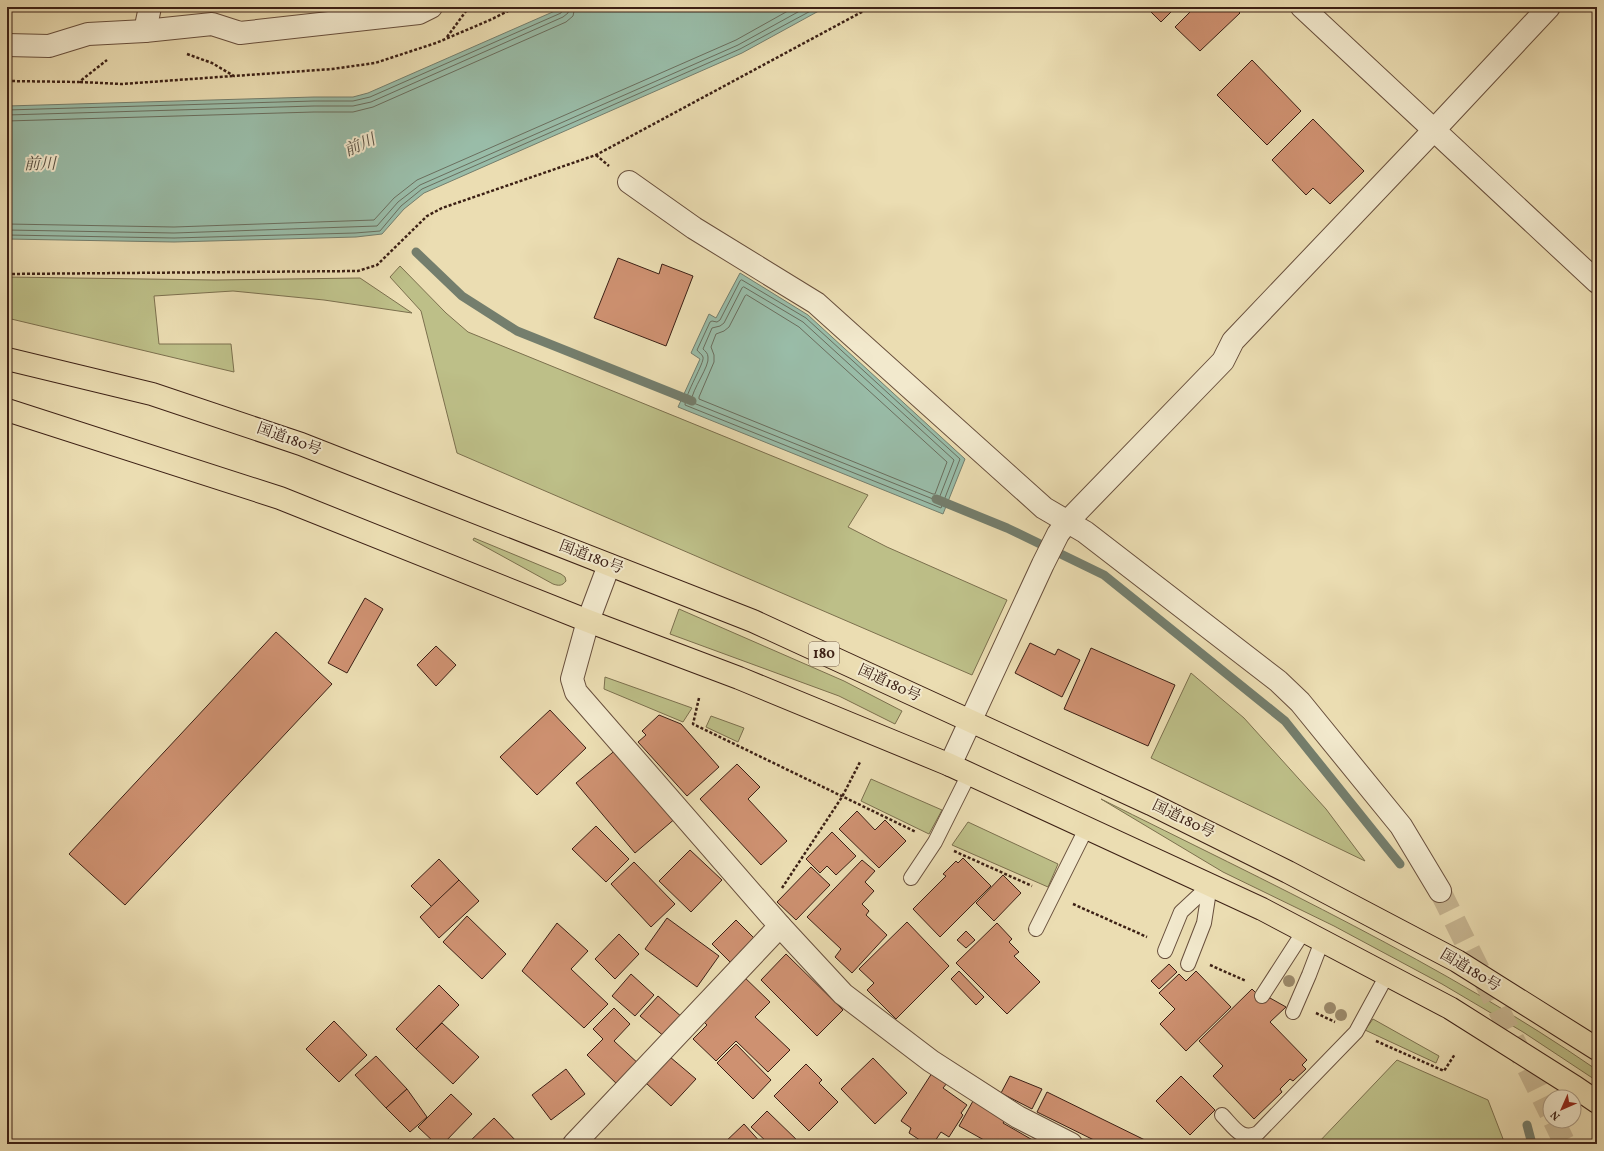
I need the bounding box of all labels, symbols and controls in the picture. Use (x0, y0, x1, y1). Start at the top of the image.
water label: 前川 (341, 129, 381, 163)
water label: 前川 (24, 154, 58, 176)
street label: 国道180号 (254, 419, 324, 461)
street label: 国道180号 (556, 536, 626, 580)
road number: 180 (809, 642, 839, 666)
street label: 国道180号 (854, 660, 924, 708)
street label: 国道180号 (1148, 796, 1218, 844)
street label: 国道180号 (1436, 945, 1504, 997)
north arrow (1542, 1089, 1582, 1129)
text: N (1548, 1107, 1564, 1123)

